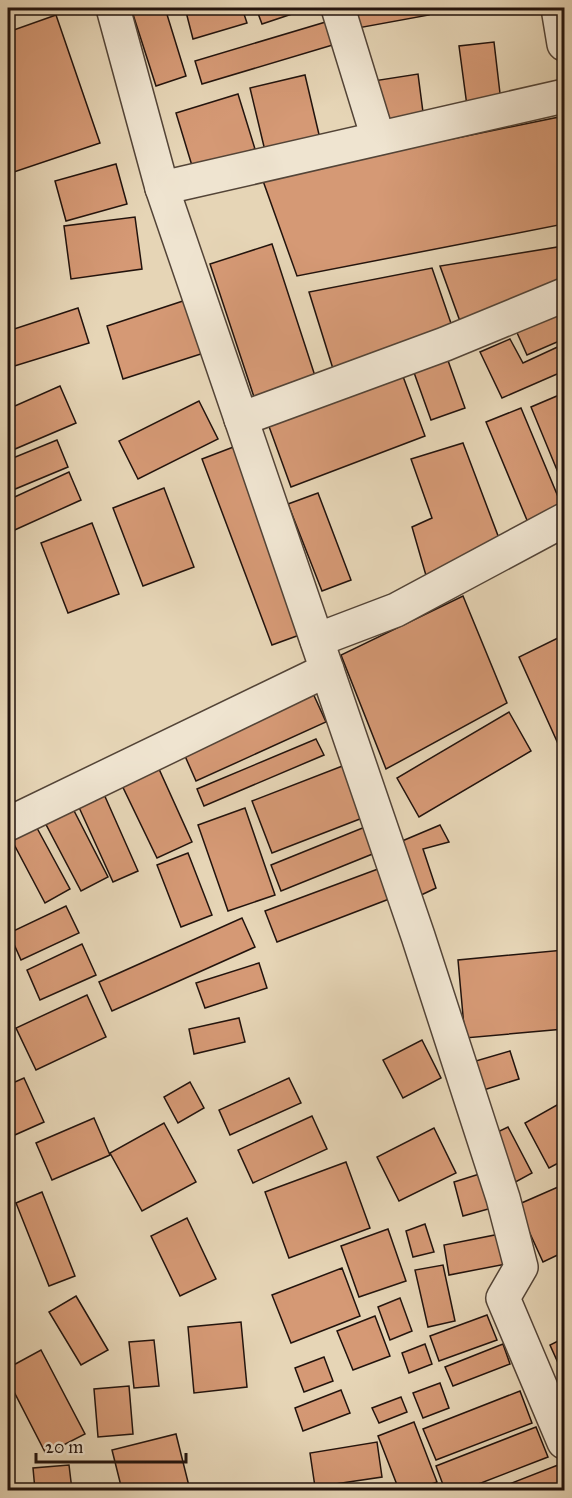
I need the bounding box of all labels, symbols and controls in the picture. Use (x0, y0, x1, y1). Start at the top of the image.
scale bar (36, 1426, 186, 1464)
text: 20 m (45, 1436, 83, 1458)

